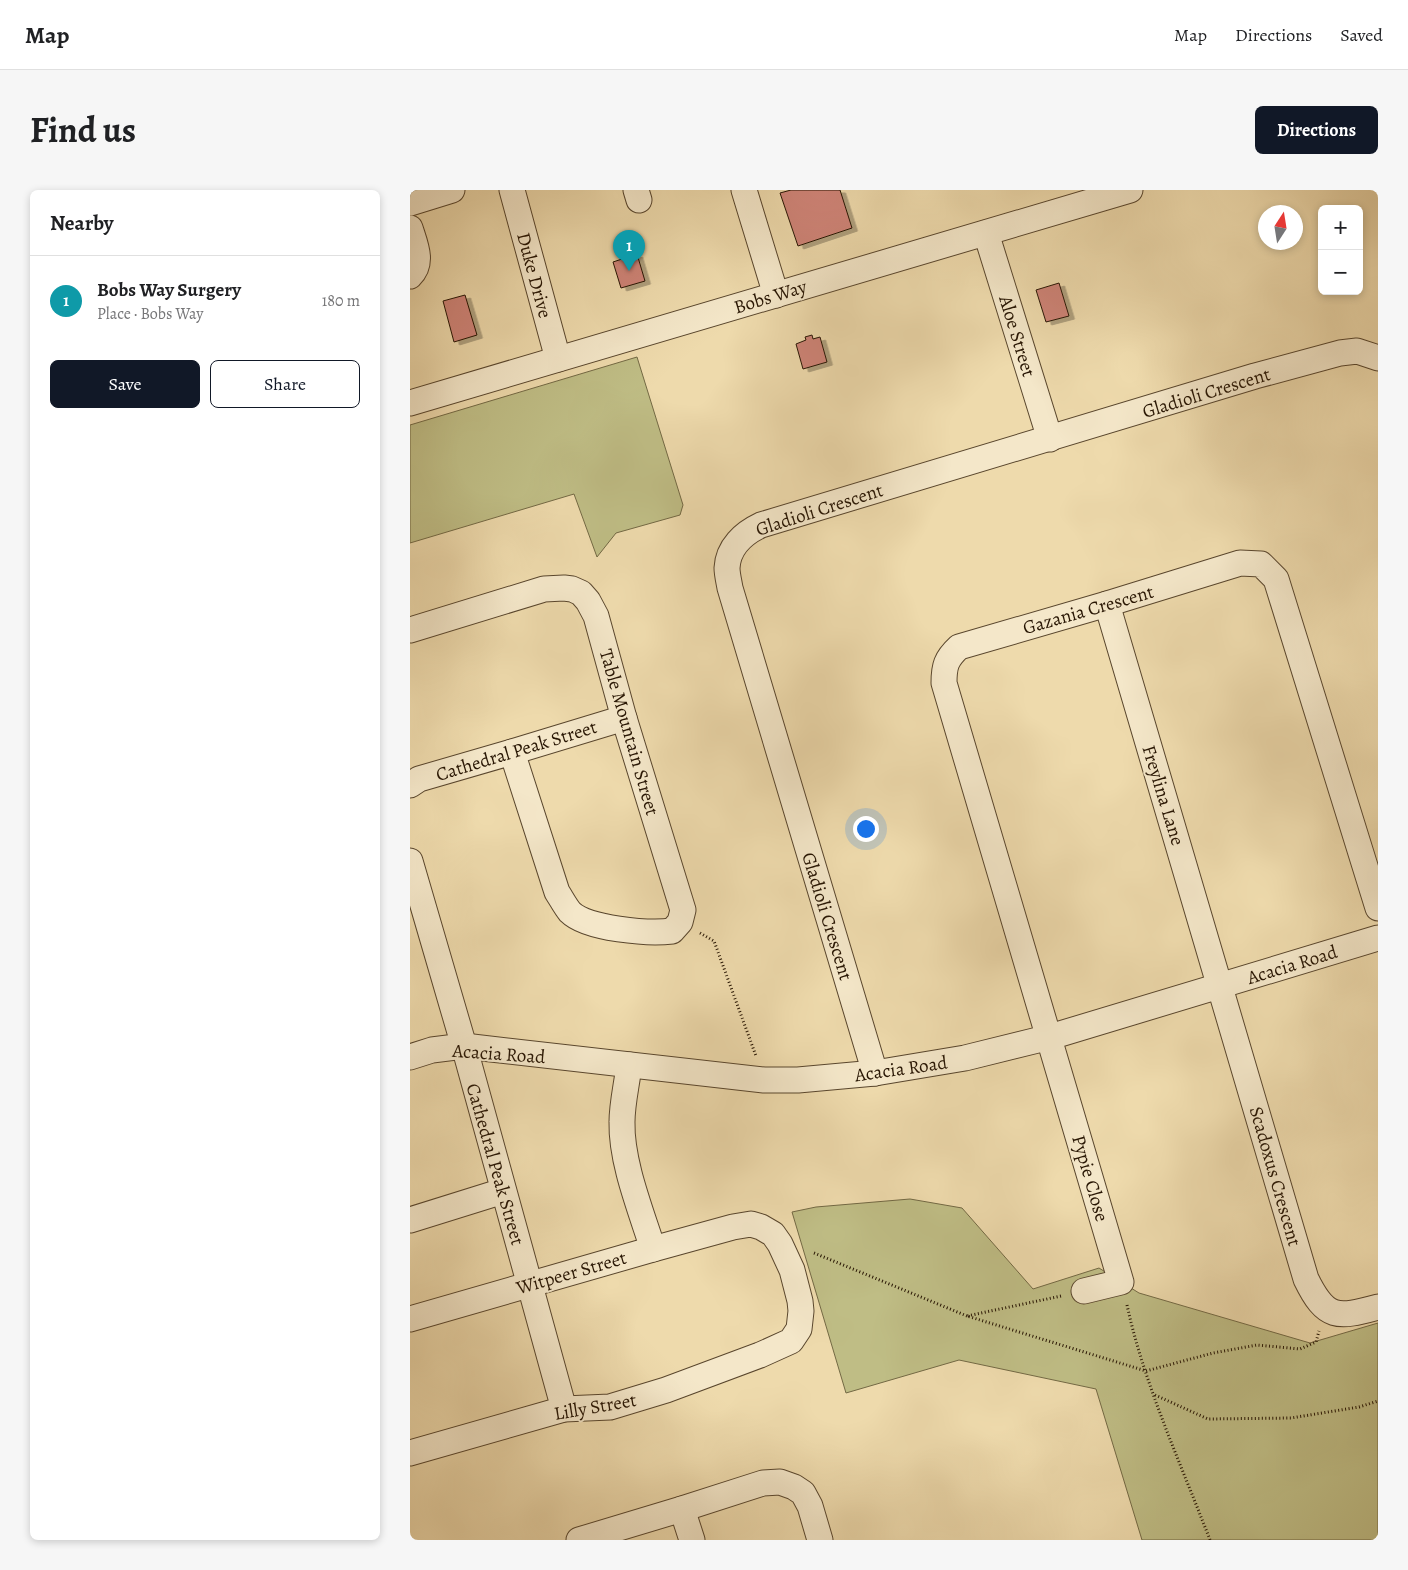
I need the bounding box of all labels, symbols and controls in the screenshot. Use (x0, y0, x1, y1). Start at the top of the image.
text: Map (25, 19, 69, 51)
text: Map (1174, 23, 1207, 47)
text: Directions (1235, 23, 1312, 47)
text: Saved (1340, 23, 1383, 47)
text: Find us (30, 106, 136, 154)
button: Directions (1255, 106, 1378, 154)
north arrow (1258, 205, 1303, 250)
map controls (1318, 205, 1363, 295)
button: + (1318, 205, 1363, 250)
text: Nearby (50, 209, 113, 237)
street label: Duke Drive (510, 230, 558, 321)
pin: 1 (613, 230, 645, 271)
button: − (1318, 250, 1363, 295)
street label: Bobs Way (731, 273, 810, 320)
text: Bobs Way Surgery (97, 277, 241, 303)
text: 1 (63, 290, 69, 312)
text: 180 m (322, 290, 360, 312)
street label: Aloe Street (992, 291, 1042, 380)
text: Place · Bobs Way (97, 303, 203, 325)
button: Save (50, 360, 200, 408)
button: Share (210, 360, 360, 408)
street label: Gladioli Crescent (1139, 361, 1273, 425)
street label: Gladioli Crescent (752, 477, 886, 543)
street label: Gazania Crescent (1020, 579, 1157, 641)
street label: Table Mountain Street (593, 646, 665, 819)
street label: Cathedral Peak Street (433, 714, 600, 788)
street label: Freylina Lane (1135, 742, 1191, 849)
your location (853, 816, 879, 842)
street label: Gladioli Crescent (795, 849, 859, 983)
street label: Acacia Road (1243, 939, 1341, 991)
street label: Acacia Road (451, 1038, 547, 1070)
street label: Acacia Road (852, 1050, 950, 1088)
street label: Cathedral Peak Street (460, 1080, 531, 1248)
street label: Scadoxus Crescent (1243, 1103, 1307, 1249)
street label: Pypie Close (1065, 1132, 1115, 1225)
street label: Witpeer Street (512, 1245, 629, 1301)
street label: Lilly Street (552, 1387, 638, 1427)

